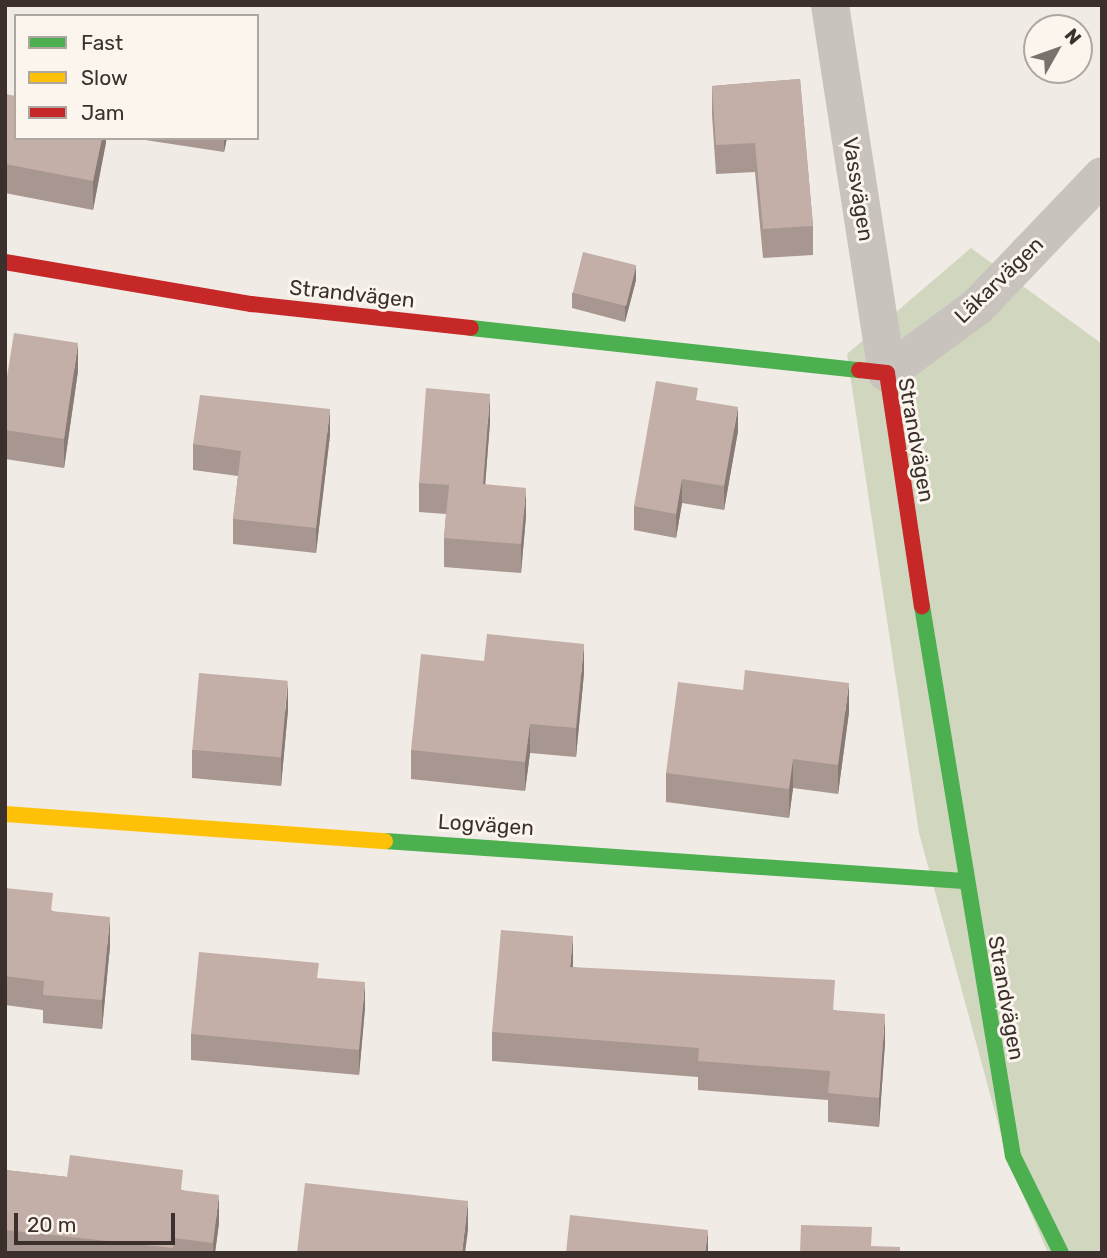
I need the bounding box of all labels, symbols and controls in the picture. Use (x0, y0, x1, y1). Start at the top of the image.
legend (14, 14, 259, 140)
north arrow (1023, 14, 1093, 84)
text: N (1060, 24, 1086, 49)
text: Fast (81, 30, 123, 55)
text: Slow (81, 65, 128, 90)
text: Jam (81, 100, 125, 125)
street label: Vassvägen (837, 135, 879, 243)
street label: Läkarvägen (949, 232, 1049, 328)
street label: Strandvägen (288, 275, 416, 313)
street label: Strandvägen (893, 376, 939, 504)
street label: Logvägen (437, 809, 535, 841)
street label: Strandvägen (983, 934, 1029, 1062)
scale bar (18, 1198, 178, 1242)
text: 20 m (27, 1212, 76, 1237)

